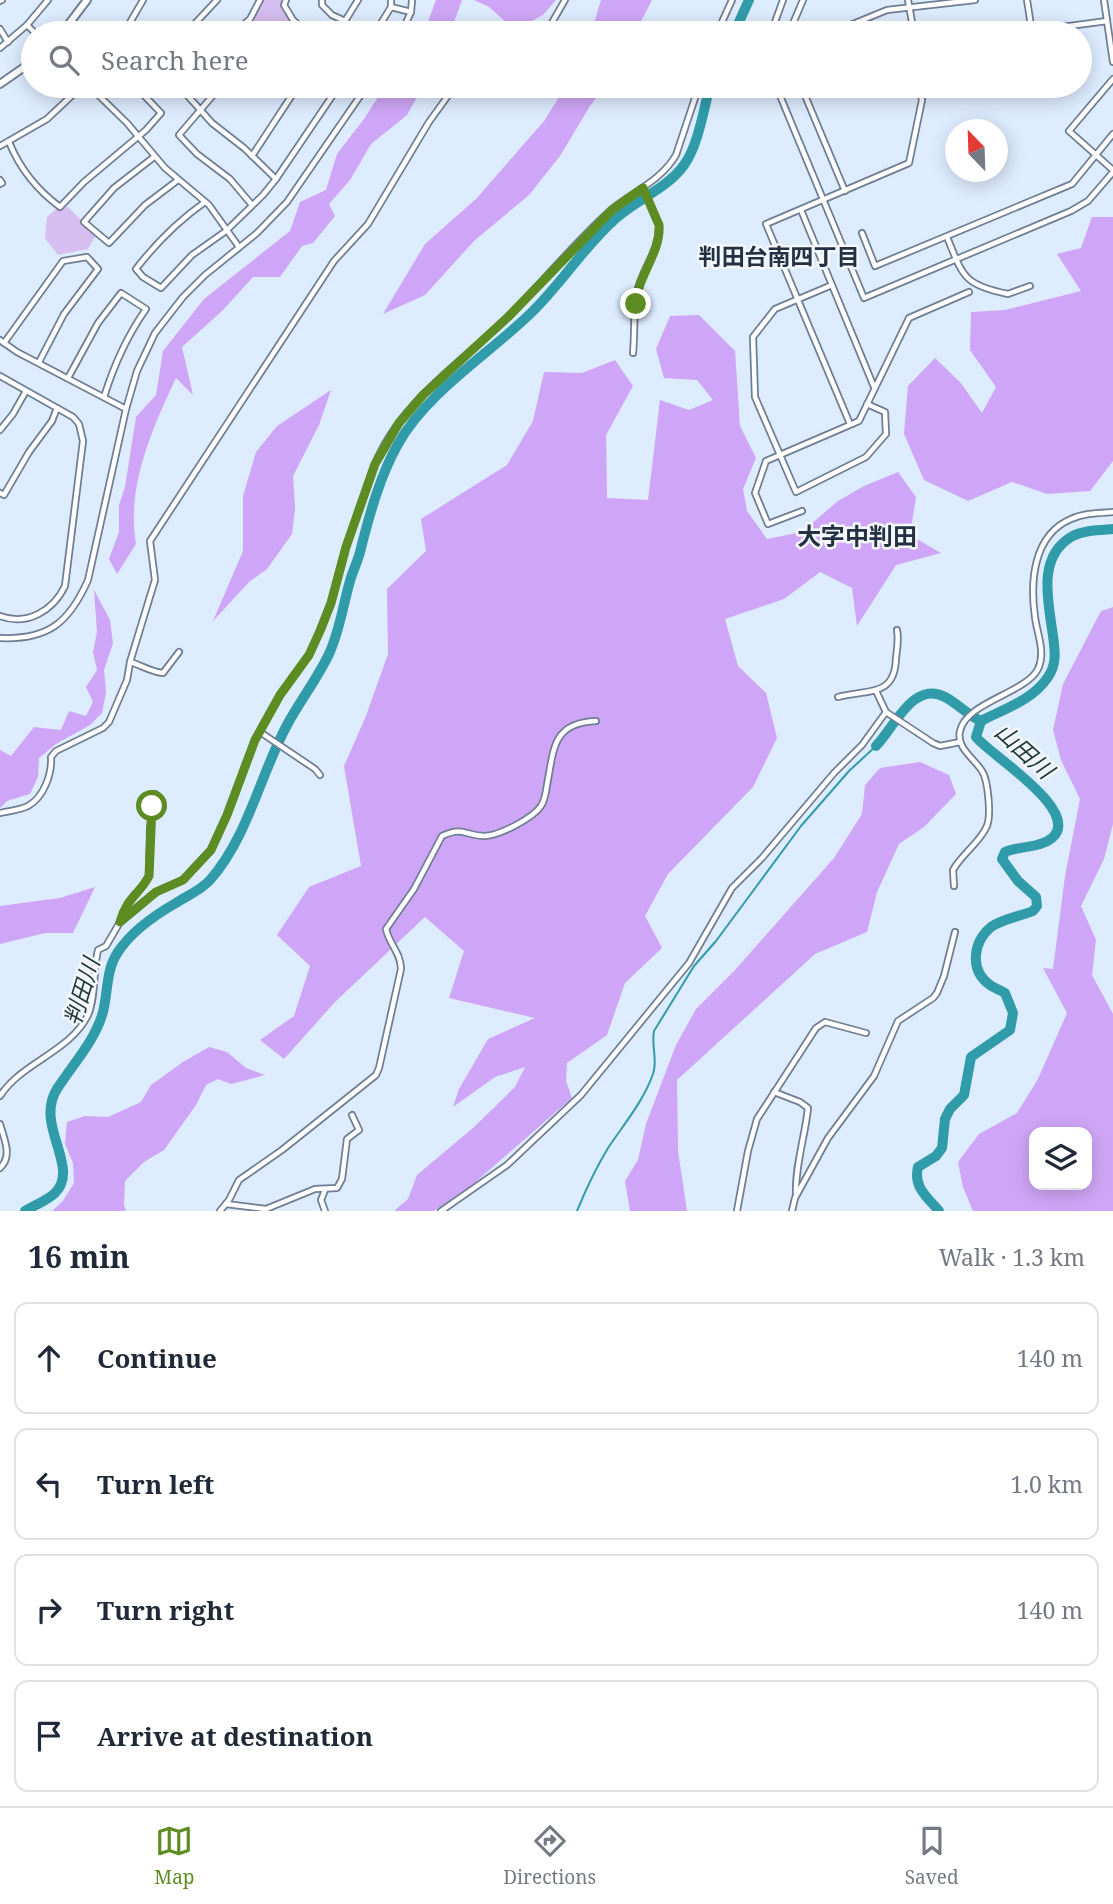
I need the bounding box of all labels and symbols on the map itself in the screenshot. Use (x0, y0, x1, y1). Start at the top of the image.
north arrow (945, 119, 1008, 182)
district label: 判田台南四丁目 (699, 240, 860, 272)
route end (620, 288, 651, 319)
district label: 大字中判田 (797, 519, 917, 552)
water label: 山田川 (988, 715, 1063, 787)
route start (136, 790, 167, 821)
water label: 判田川 (56, 951, 107, 1029)

